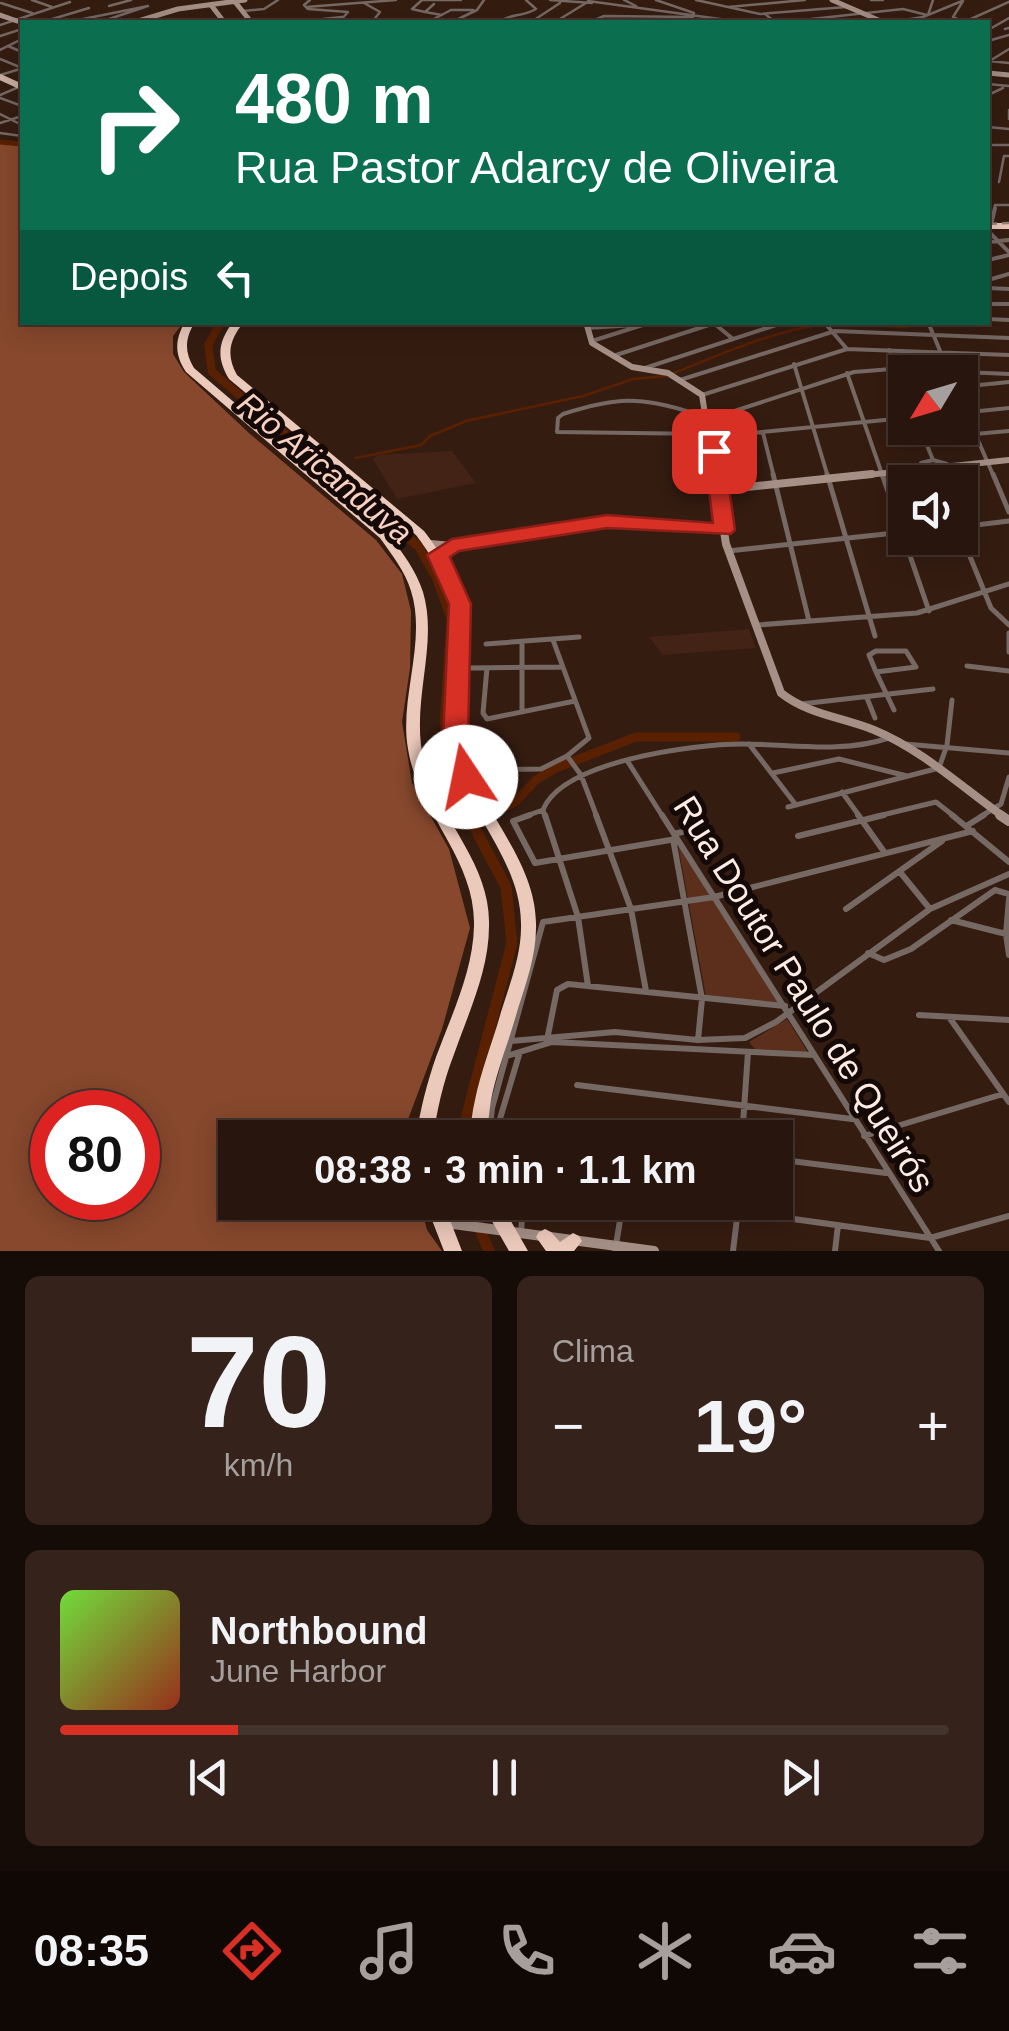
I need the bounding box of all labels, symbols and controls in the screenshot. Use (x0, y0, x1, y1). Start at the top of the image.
icon: right (70, 60, 200, 190)
text: 480 m (235, 60, 433, 138)
text: Rua Pastor Adarcy de Oliveira (235, 142, 838, 193)
icon: left (208, 250, 263, 305)
text: Depois (70, 256, 188, 298)
north arrow (888, 355, 978, 445)
map controls (888, 355, 978, 555)
water label: Rio Aricanduva (231, 385, 419, 551)
pin (672, 409, 757, 494)
icon: arrive (687, 424, 742, 479)
button: sound (888, 465, 978, 555)
position arrow (414, 725, 518, 829)
street label: Rua Doutor Paulo de Queirós (666, 789, 943, 1199)
speed limit sign: 80 (30, 1090, 160, 1220)
text: 08:38 · 3 min · 1.1 km (314, 1149, 697, 1191)
text: 70 (186, 1309, 331, 1455)
text: Clima (552, 1333, 634, 1369)
text: 19° (694, 1384, 807, 1468)
text: − (552, 1395, 584, 1457)
text: + (917, 1395, 949, 1457)
text: km/h (224, 1447, 293, 1483)
text: Northbound (210, 1610, 427, 1652)
text: June Harbor (210, 1653, 386, 1689)
icon: previous (181, 1750, 236, 1805)
icon: pause (477, 1750, 532, 1805)
icon: next (773, 1750, 828, 1805)
icon: directions (217, 1916, 287, 1986)
icon: music (354, 1916, 424, 1986)
icon: phone (492, 1916, 562, 1986)
icon: climate (630, 1916, 700, 1986)
icon: car (767, 1916, 837, 1986)
icon: filters (905, 1916, 975, 1986)
text: 08:35 (34, 1925, 149, 1976)

